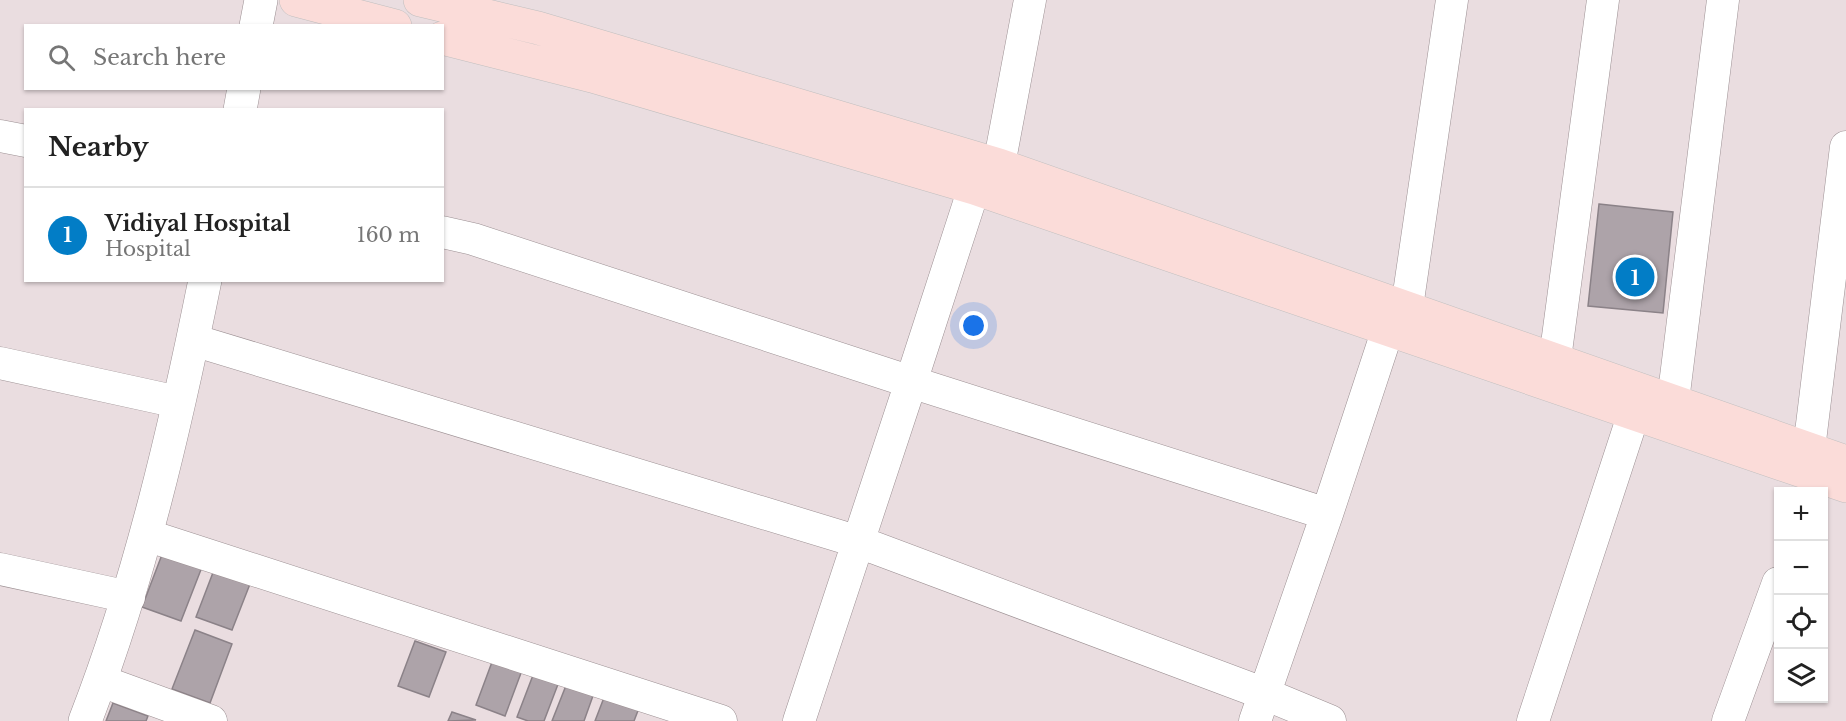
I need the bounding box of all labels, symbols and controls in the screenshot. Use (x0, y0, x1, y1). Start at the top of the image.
search box (24, 24, 444, 90)
icon: search (45, 41, 78, 74)
text: Search here (93, 44, 226, 71)
text: Nearby (48, 131, 149, 163)
text: Vidiyal Hospital (105, 210, 291, 237)
text: 1 (63, 223, 72, 247)
text: 160 m (357, 223, 420, 247)
text: Hospital (105, 237, 191, 261)
pin: 1 (1616, 254, 1654, 300)
your location (959, 311, 988, 340)
map controls (1774, 487, 1828, 703)
button: + (1774, 487, 1828, 541)
button: − (1774, 541, 1828, 595)
button: locate (1774, 595, 1828, 649)
button: layers (1774, 649, 1828, 703)

